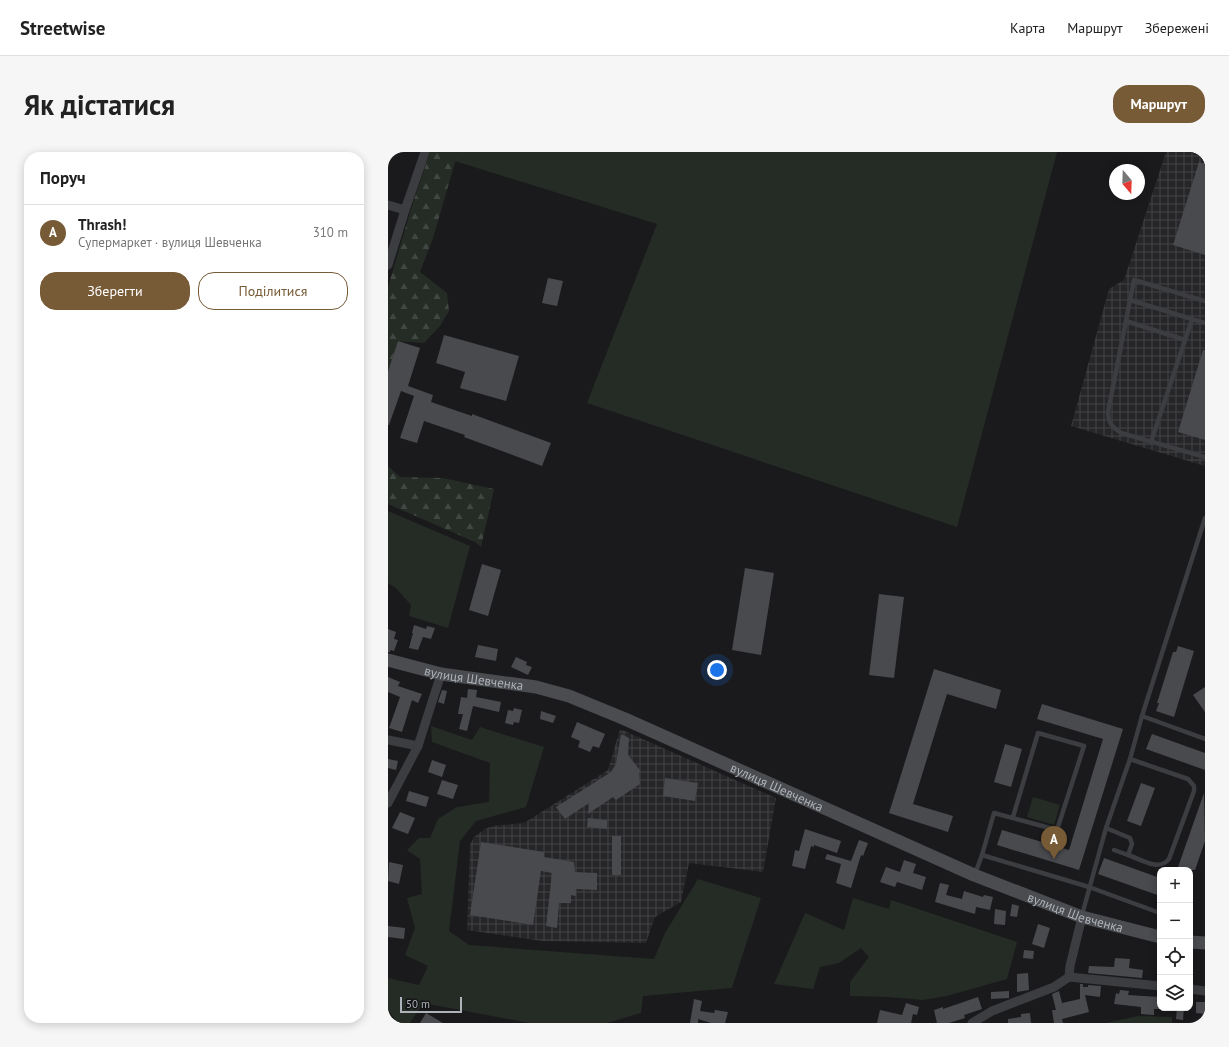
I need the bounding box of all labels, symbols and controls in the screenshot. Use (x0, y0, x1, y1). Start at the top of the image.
text: Streetwise (20, 16, 105, 40)
text: Карта (1010, 19, 1045, 37)
text: Маршрут (1067, 19, 1123, 37)
text: Збережені (1145, 19, 1209, 37)
button: Маршрут (1113, 85, 1205, 123)
text: Як дістатися (24, 86, 175, 123)
north arrow (1109, 164, 1145, 200)
text: Поруч (40, 167, 86, 189)
text: Thrash! (78, 215, 126, 234)
text: A (49, 224, 57, 241)
text: 310 m (313, 224, 348, 241)
text: Супермаркет · вулиця Шевченка (78, 234, 262, 251)
button: Зберегти (40, 272, 190, 310)
button: Поділитися (198, 272, 348, 310)
your location (707, 660, 727, 680)
street label: вулиця Шевченка (423, 661, 525, 694)
street label: вулиця Шевченка (728, 759, 826, 815)
pin: A (1041, 826, 1067, 859)
map controls (1157, 867, 1193, 1011)
button: + (1157, 867, 1193, 903)
street label: вулиця Шевченка (1025, 888, 1125, 936)
button: − (1157, 903, 1193, 939)
button: locate (1157, 939, 1193, 975)
button: layers (1157, 975, 1193, 1011)
scale bar (400, 995, 462, 1014)
text: 50 m (406, 997, 430, 1011)

